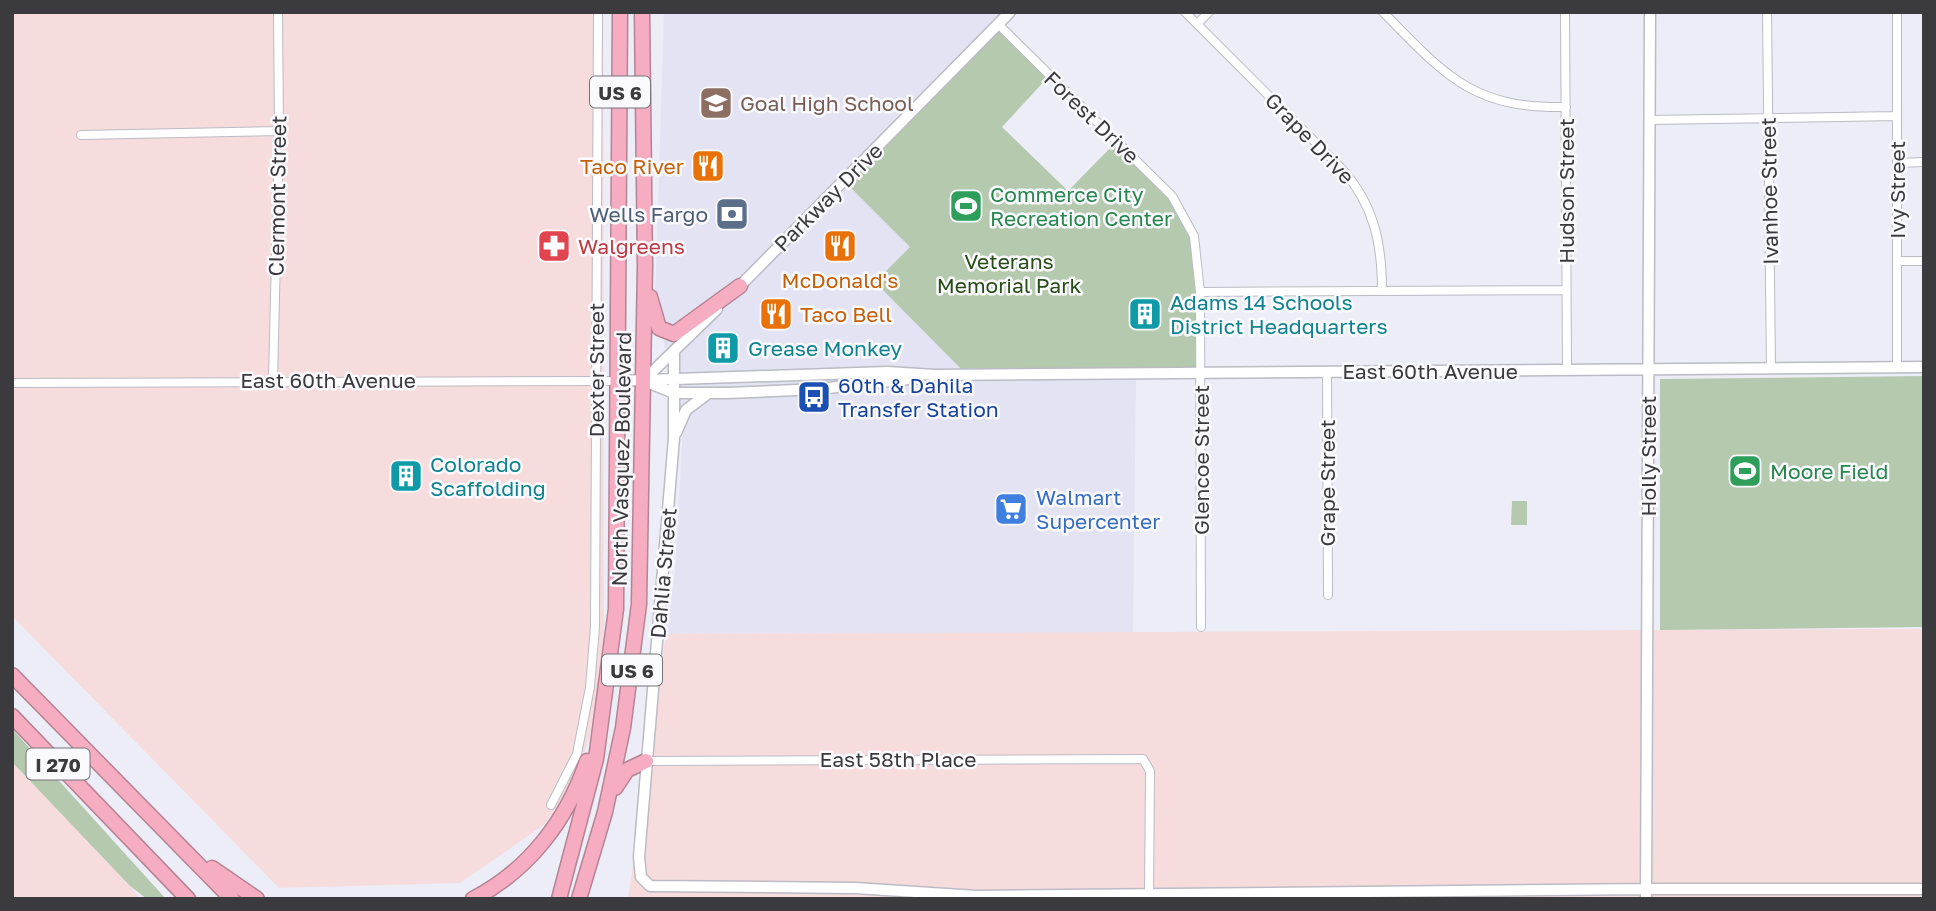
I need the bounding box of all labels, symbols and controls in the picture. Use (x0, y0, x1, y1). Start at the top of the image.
street label: Forest Drive (1039, 65, 1145, 169)
road number: US 6 (590, 76, 650, 108)
school or university icon: Goal High School (697, 84, 735, 122)
street label: Grape Drive (1260, 87, 1360, 189)
place label: Goal High School (740, 90, 914, 116)
street label: Clermont Street (263, 115, 291, 277)
street label: Ivanhoe Street (1755, 117, 1783, 265)
street label: Hudson Street (1553, 118, 1579, 264)
street label: Parkway Drive (768, 137, 888, 257)
street label: Ivy Street (1884, 141, 1910, 239)
restaurant icon: Taco River (689, 147, 727, 185)
place label: Taco River (580, 153, 684, 179)
place label: Commerce City Recreation Center (990, 181, 1172, 231)
sports icon: Commerce City Recreation Center (947, 187, 985, 225)
bank icon: Wells Fargo (713, 195, 751, 233)
place label: Wells Fargo (589, 201, 708, 227)
pharmacy icon: Walgreens (535, 227, 573, 265)
restaurant icon: McDonald's (821, 227, 859, 265)
place label: Walgreens (578, 233, 685, 259)
park label: Veterans Memorial Park (937, 248, 1081, 298)
place label: McDonald's (782, 267, 898, 293)
place label: Adams 14 Schools District Headquarters (1170, 289, 1388, 339)
restaurant icon: Taco Bell (757, 295, 795, 333)
building icon: Adams 14 Schools District Headquarters (1126, 295, 1164, 333)
place label: Taco Bell (800, 301, 892, 327)
street label: Dexter Street (583, 303, 609, 437)
building icon: Grease Monkey (704, 329, 742, 367)
street label: North Vasquez Boulevard (606, 331, 636, 587)
place label: Grease Monkey (748, 335, 902, 361)
street label: East 60th Avenue (1342, 358, 1518, 384)
street label: East 60th Avenue (240, 367, 416, 393)
place label: 60th & Dahila Transfer Station (838, 372, 999, 422)
bus stop icon: 60th & Dahila Transfer Station (795, 378, 833, 416)
street label: Glencoe Street (1188, 385, 1214, 535)
street label: Holly Street (1635, 396, 1661, 516)
street label: Grape Street (1314, 419, 1340, 547)
place label: Colorado Scaffolding (430, 451, 546, 501)
sports icon: Moore Field (1726, 452, 1764, 490)
building icon: Colorado Scaffolding (387, 457, 425, 495)
place label: Moore Field (1770, 458, 1888, 484)
place label: Walmart Supercenter (1036, 484, 1160, 534)
supermarket icon: Walmart Supercenter (992, 490, 1030, 528)
street label: Dahlia Street (644, 507, 682, 639)
road number: US 6 (602, 654, 662, 685)
street label: East 58th Place (820, 746, 976, 772)
road number: I 270 (27, 748, 90, 779)

